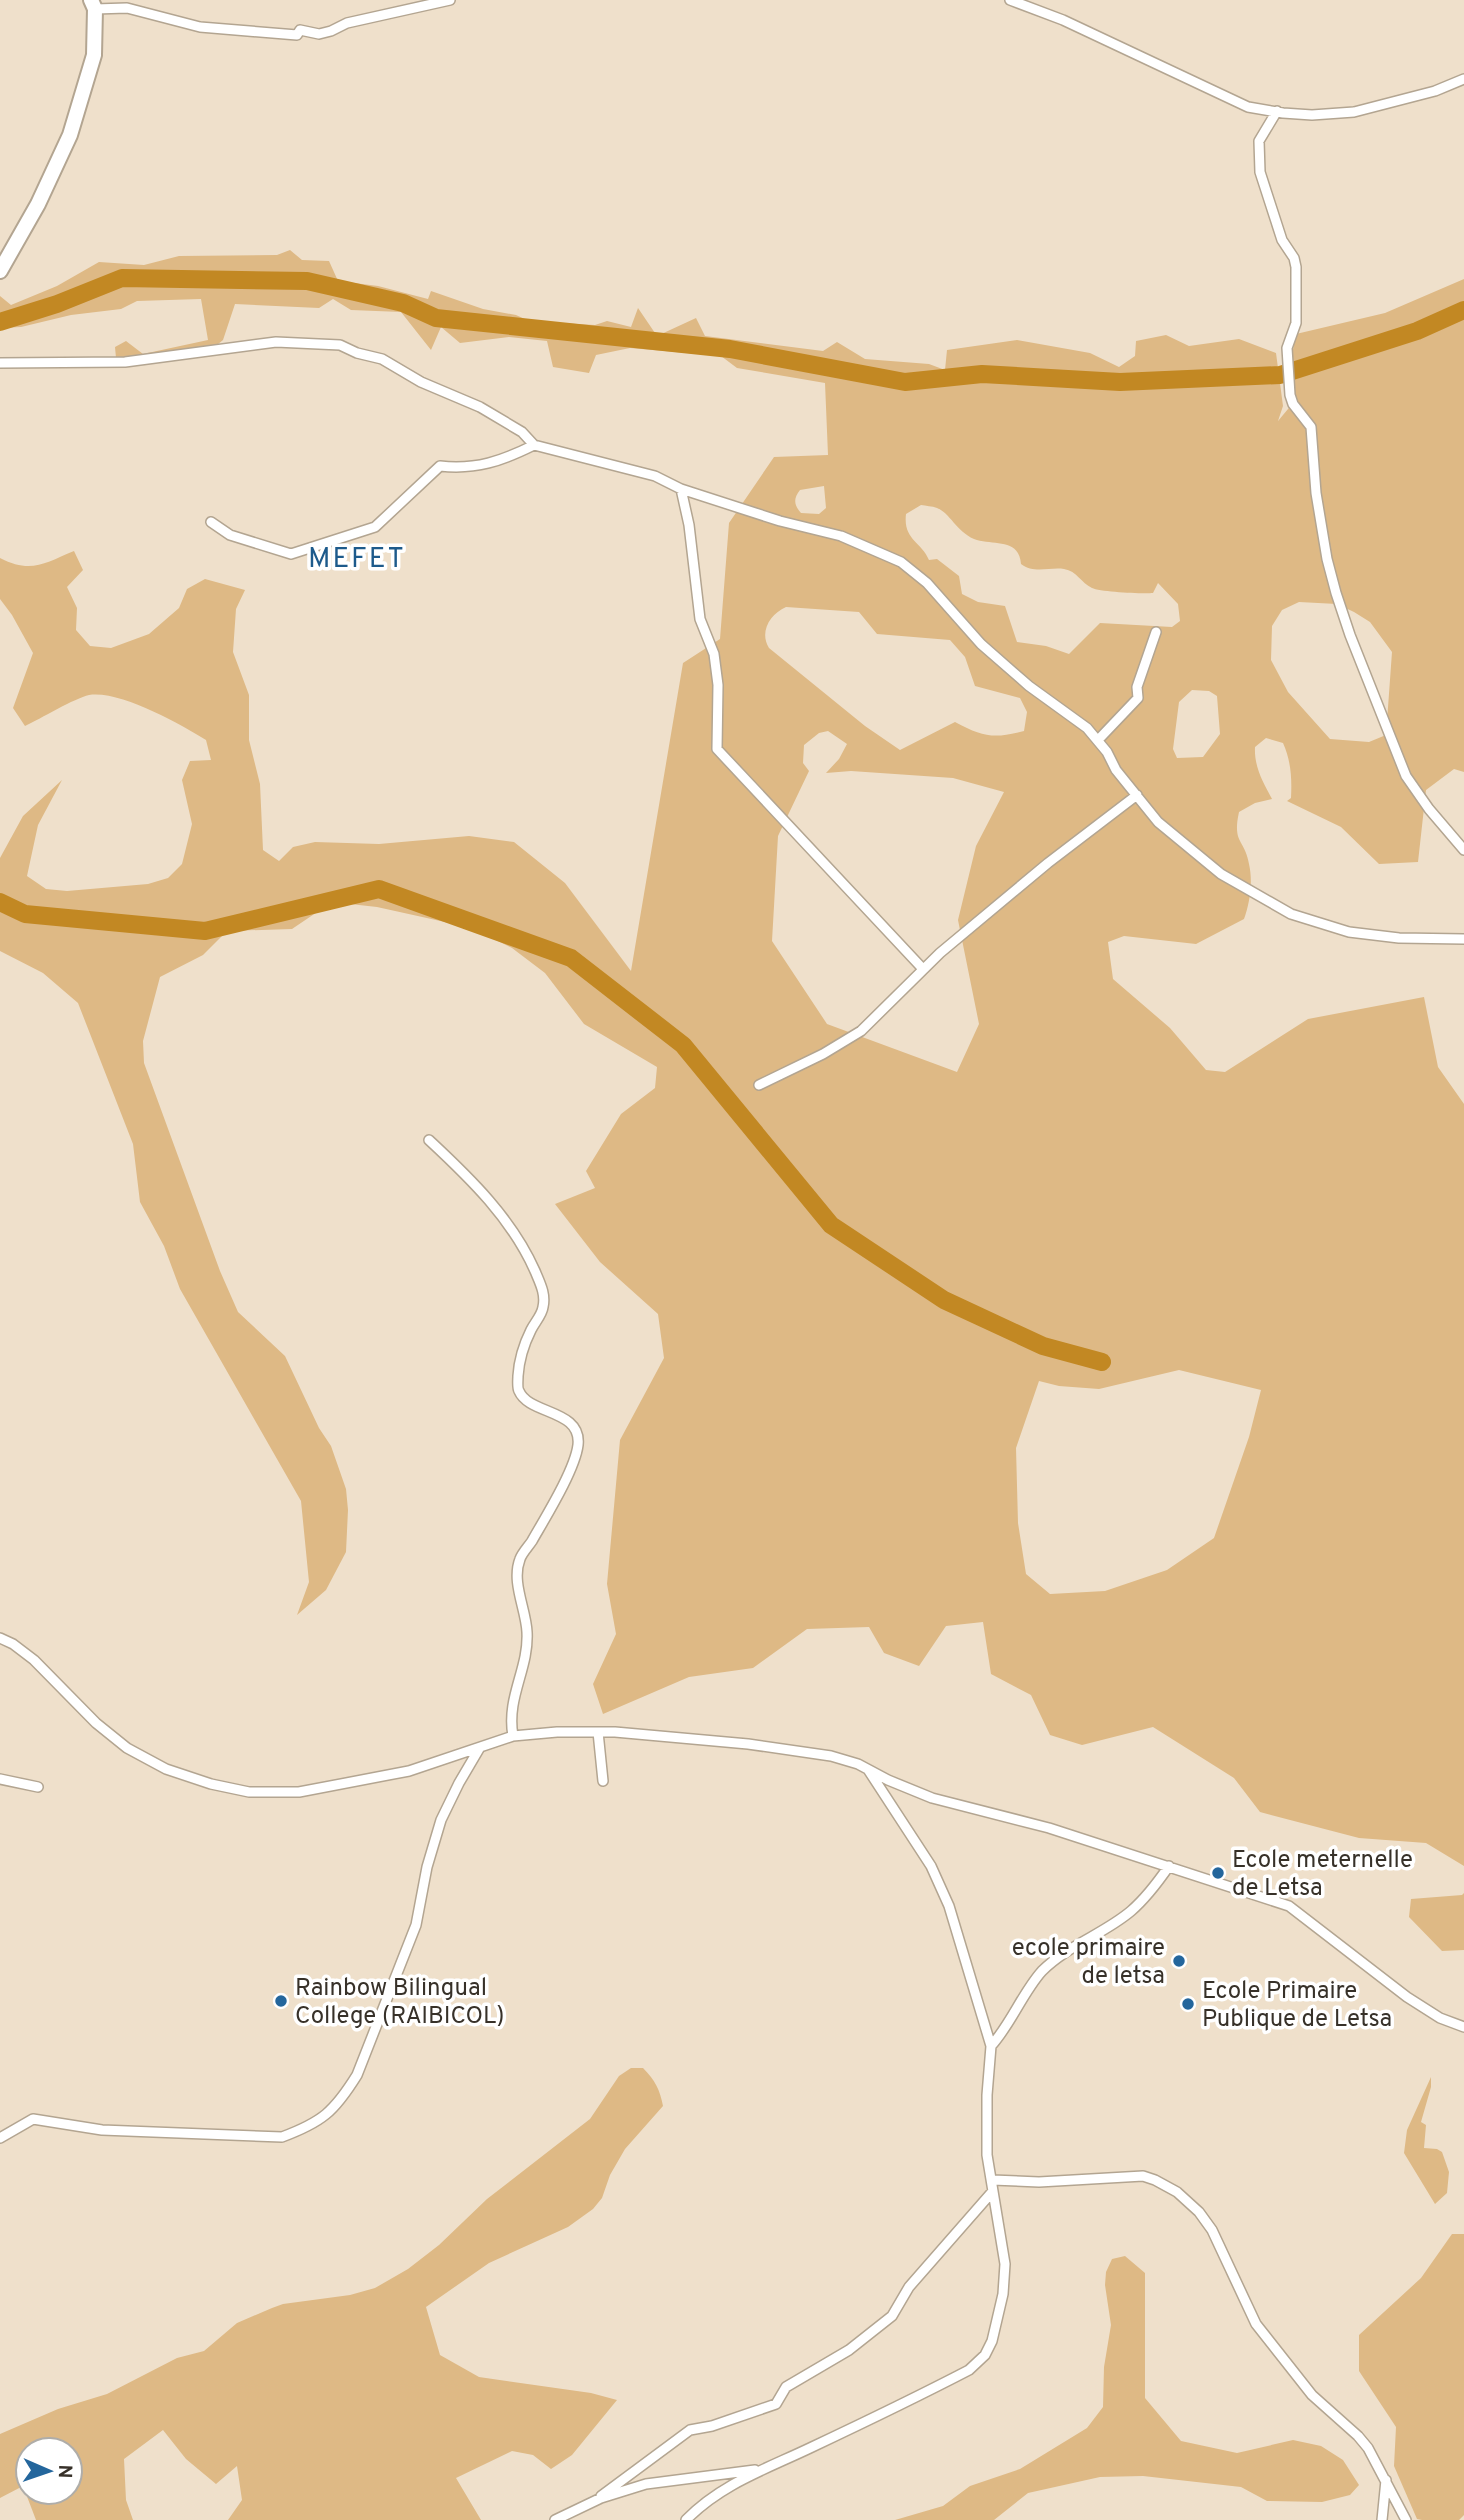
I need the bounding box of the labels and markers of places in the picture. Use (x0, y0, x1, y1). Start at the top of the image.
place label: Ecole meternelle de Letsa (1232, 1846, 1413, 1904)
marker: Ecole meternelle de Letsa (1210, 1865, 1226, 1881)
place label: ecole primaire de letsa (1012, 1934, 1165, 1992)
marker: ecole primaire de letsa (1171, 1953, 1187, 1969)
place label: Rainbow Bilingual College (RAIBICOL) (295, 1974, 505, 2032)
place label: Ecole Primaire Publique de Letsa (1202, 1977, 1392, 2035)
marker: Rainbow Bilingual College (RAIBICOL) (273, 1993, 289, 2009)
marker: Ecole Primaire Publique de Letsa (1180, 1996, 1196, 2012)

